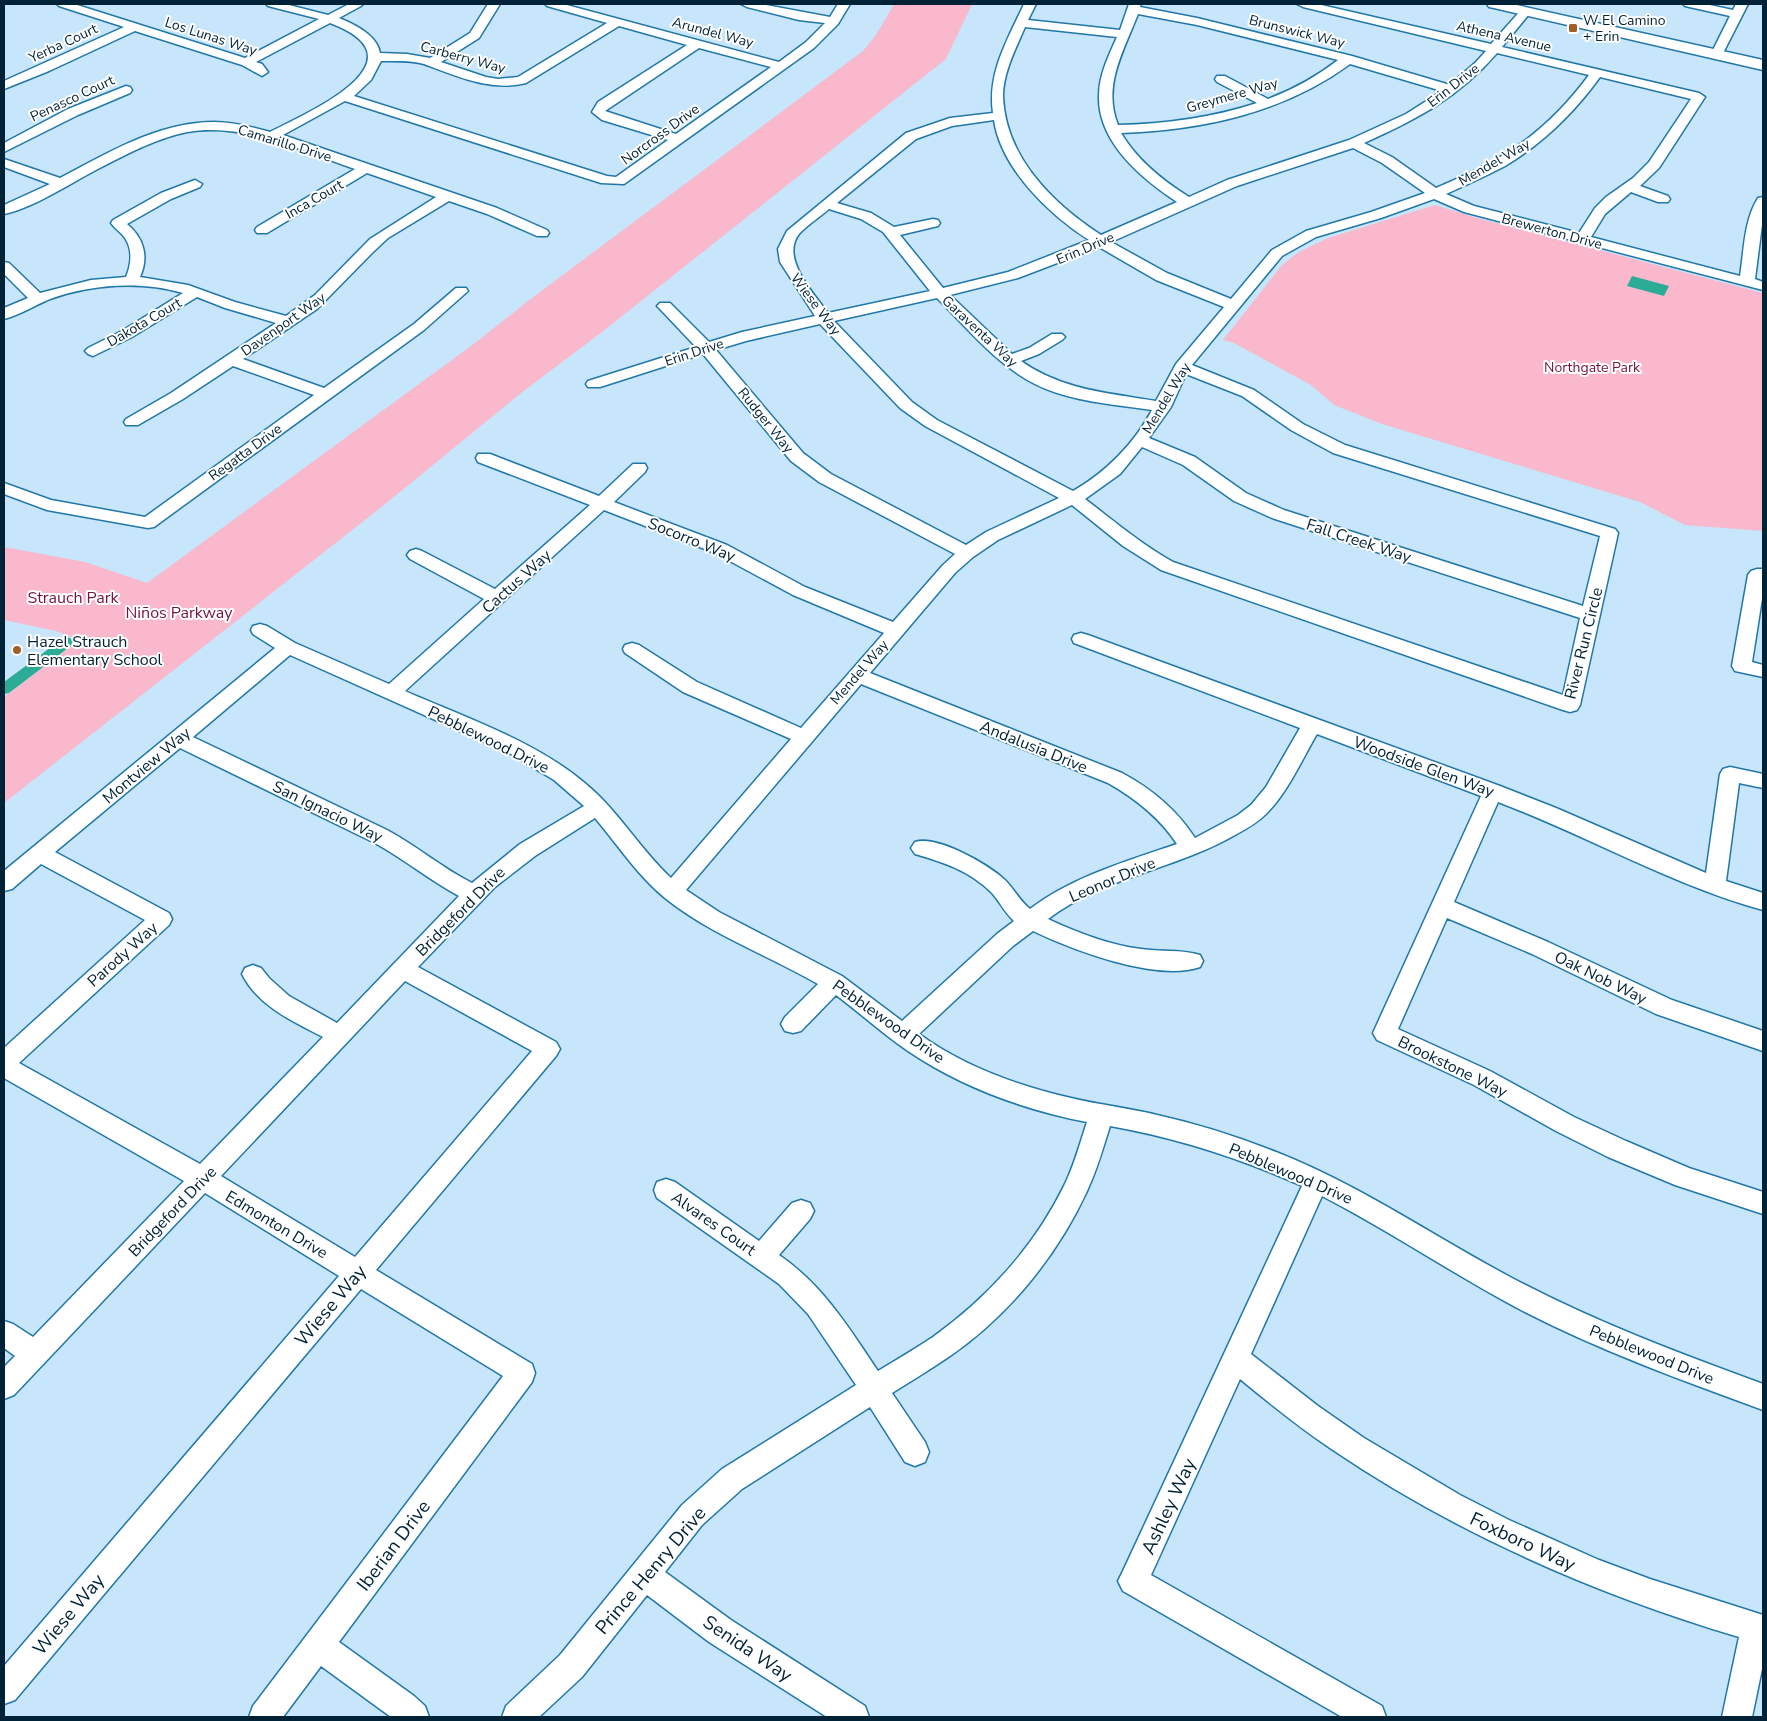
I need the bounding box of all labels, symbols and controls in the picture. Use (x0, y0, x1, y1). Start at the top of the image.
street label: Brunswick Way (1247, 10, 1348, 53)
place label: W El Camino + Erin (1583, 11, 1666, 46)
street label: Arundel Way (670, 12, 756, 53)
street label: Los Lunas Way (162, 13, 260, 61)
street label: Athena Avenue (1455, 16, 1553, 57)
street label: Yerba Court (25, 19, 101, 68)
marker: W El Camino + Erin (1567, 22, 1579, 34)
street label: Carberry Way (418, 37, 508, 78)
street label: Erin Drive (1423, 59, 1483, 112)
street label: Penasco Court (27, 71, 117, 126)
street label: Greymere Way (1184, 73, 1281, 118)
street label: Norcross Drive (617, 100, 703, 169)
street label: Camarillo Drive (236, 120, 334, 167)
street label: Mendel Way (1455, 134, 1534, 191)
street label: Inca Court (282, 175, 347, 224)
street label: Brewerton Drive (1499, 209, 1604, 254)
street label: Erin Drive (1053, 228, 1117, 269)
street label: Wiese Way (786, 269, 846, 340)
street label: Davenport Way (237, 288, 330, 361)
street label: Garaventa Way (938, 291, 1022, 372)
street label: Dakota Court (104, 293, 185, 351)
street label: Erin Drive (662, 334, 726, 371)
street label: Mendel Way (1138, 358, 1196, 437)
park label: Northgate Park (1544, 358, 1641, 377)
street label: Rudger Way (733, 384, 798, 458)
street label: Regatta Drive (205, 419, 286, 485)
street label: Socorro Way (645, 512, 739, 568)
street label: Fall Creek Way (1303, 514, 1415, 569)
street label: Cactus Way (477, 544, 557, 619)
street label: River Run Circle (1559, 585, 1608, 701)
park label: Strauch Park (27, 587, 120, 609)
park label: Niños Parkway (126, 602, 233, 624)
place label: Hazel Strauch Elementary School (27, 631, 163, 671)
street label: Mendel Way (826, 635, 893, 709)
marker: Hazel Strauch Elementary School (11, 644, 23, 656)
street label: Pebblewood Drive (424, 701, 553, 779)
street label: Andalusia Drive (977, 715, 1091, 779)
street label: Montview Way (98, 722, 196, 809)
street label: Woodside Glen Way (1350, 731, 1498, 803)
street label: San Ignacio Way (269, 776, 387, 848)
street label: Leonor Drive (1066, 852, 1159, 908)
street label: Bridgeford Drive (411, 862, 510, 961)
street label: Parody Way (83, 917, 163, 992)
street label: Oak Nob Way (1551, 946, 1651, 1010)
street label: Pebblewood Drive (828, 975, 949, 1069)
street label: Brookstone Way (1394, 1031, 1512, 1103)
street label: Pebblewood Drive (1225, 1138, 1356, 1210)
street label: Bridgeford Drive (124, 1161, 222, 1262)
street label: Edmonton Drive (221, 1186, 332, 1264)
street label: Alvares Court (667, 1187, 760, 1261)
street label: Wiese Way (289, 1259, 373, 1352)
street label: Pebblewood Drive (1586, 1320, 1717, 1390)
street label: Ashley Way (1135, 1454, 1203, 1559)
street label: Iberian Drive (351, 1495, 437, 1597)
street label: Prince Henry Drive (589, 1501, 712, 1640)
street label: Foxboro Way (1466, 1506, 1580, 1578)
street label: Wiese Way (27, 1568, 111, 1661)
street label: Senida Way (698, 1609, 797, 1688)

